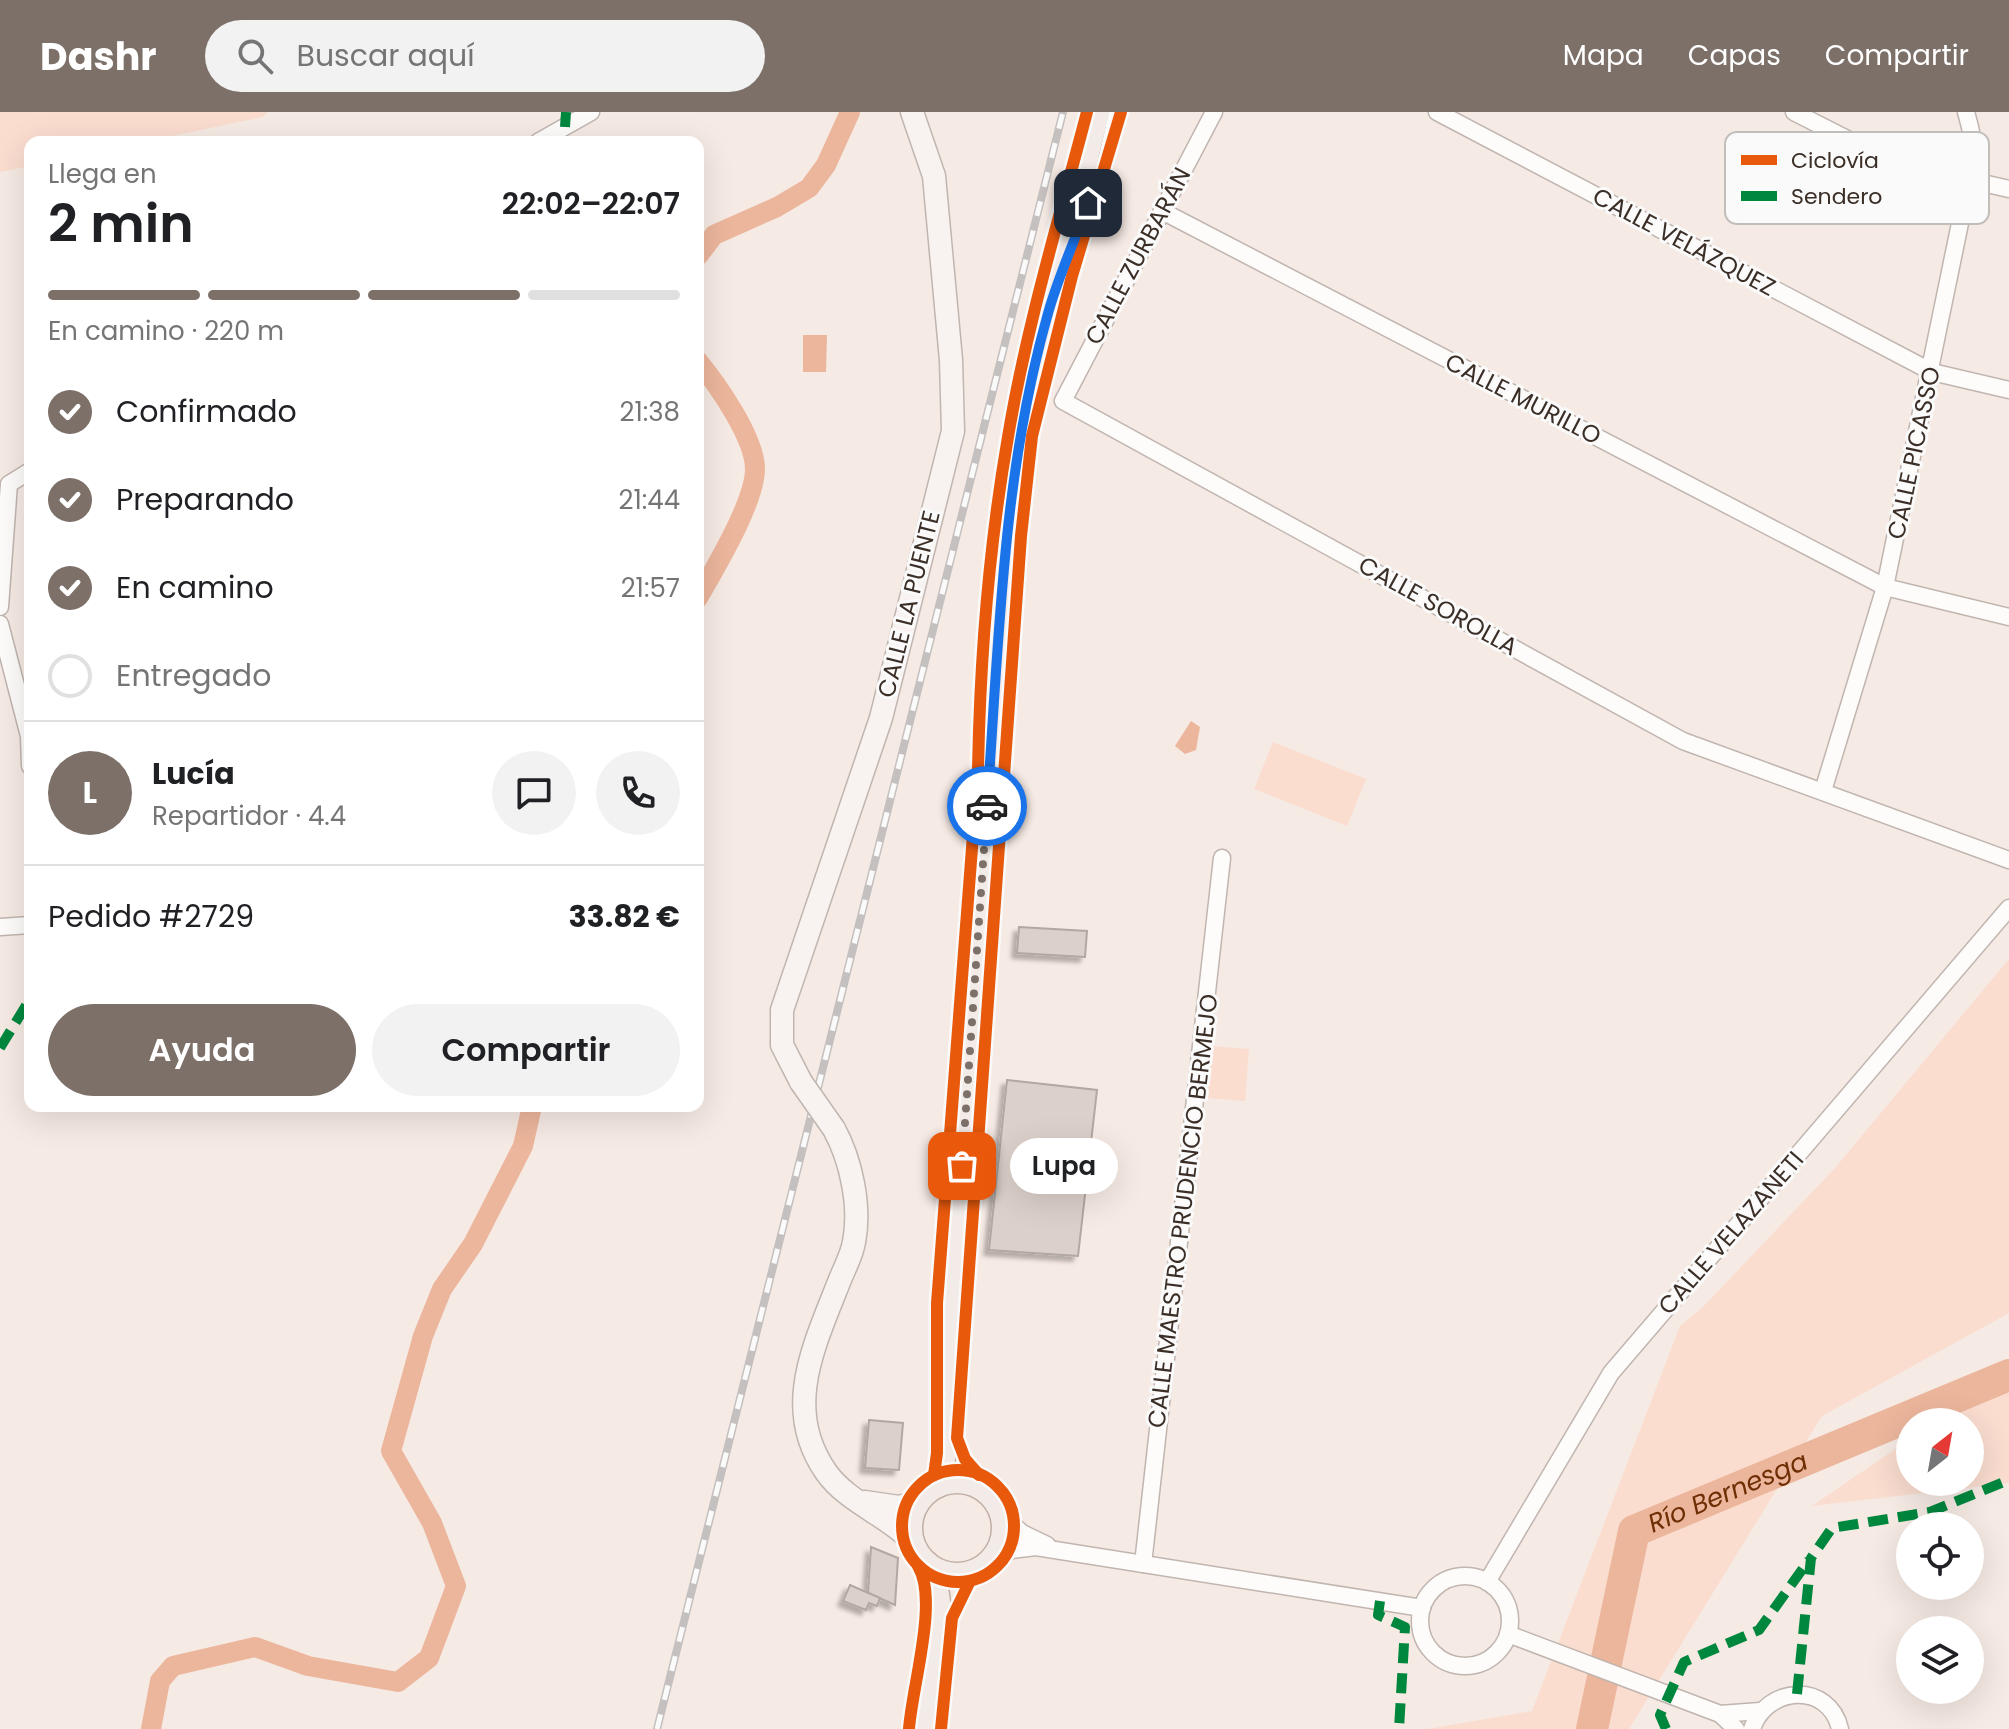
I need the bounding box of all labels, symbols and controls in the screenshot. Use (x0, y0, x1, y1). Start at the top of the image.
search box (205, 20, 765, 92)
text: Dashr (40, 30, 157, 83)
icon: search (233, 34, 277, 78)
text: Buscar aquí (297, 34, 475, 77)
text: Mapa (1563, 36, 1644, 75)
text: Capas (1688, 36, 1781, 75)
text: Compartir (1825, 36, 1969, 75)
legend (1725, 132, 1989, 224)
text: Ciclovía (1791, 145, 1879, 176)
text: Llega en (48, 156, 157, 192)
street label: CALLE ZURBARÁN (1077, 161, 1198, 350)
pin (1054, 169, 1122, 237)
street label: CALLE VELÁZQUEZ (1587, 179, 1781, 304)
icon: home (1066, 181, 1110, 225)
text: Sendero (1791, 181, 1882, 212)
text: 22:02–22:07 (502, 182, 680, 225)
text: 2 min (48, 187, 194, 260)
text: En camino · 220 m (48, 313, 284, 349)
street label: CALLE MURILLO (1439, 345, 1607, 452)
street label: CALLE PICASSO (1879, 364, 1948, 542)
icon: check (48, 390, 92, 434)
text: Confirmado (116, 390, 297, 433)
text: 21:38 (619, 394, 680, 430)
icon: check (48, 478, 92, 522)
text: Preparando (116, 478, 294, 521)
text: 21:44 (618, 482, 680, 518)
street label: CALLE LA PUENTE (869, 507, 948, 701)
street label: CALLE SOROLLA (1353, 548, 1524, 663)
icon: check (48, 566, 92, 610)
text: En camino (116, 566, 274, 609)
text: 21:57 (621, 570, 680, 606)
text: Entregado (116, 654, 271, 697)
button: chat (492, 751, 576, 835)
button: phone (596, 751, 680, 835)
text: Lucía (152, 752, 235, 795)
courier (947, 766, 1027, 846)
text: L (83, 771, 97, 814)
icon: car (965, 784, 1009, 828)
text: Repartidor · 4.4 (152, 798, 346, 834)
text: Pedido #2729 (48, 895, 254, 938)
text: 33.82 € (568, 895, 680, 938)
street label: CALLE MAESTRO PRUDENCIO BERMEJO (1140, 992, 1226, 1430)
button: Ayuda (48, 1004, 356, 1096)
button: Compartir (372, 1004, 680, 1096)
pin (928, 1132, 996, 1200)
callout: Lupa (1010, 1138, 1118, 1194)
icon: bag (940, 1144, 984, 1188)
street label: CALLE VELAZANETI (1650, 1144, 1811, 1321)
text: Lupa (1032, 1148, 1096, 1184)
north arrow (1896, 1408, 1984, 1496)
map controls (1896, 1408, 1984, 1704)
water label: Río Bernesga (1642, 1443, 1813, 1541)
button: locate (1896, 1512, 1984, 1600)
button: layers (1896, 1616, 1984, 1704)

